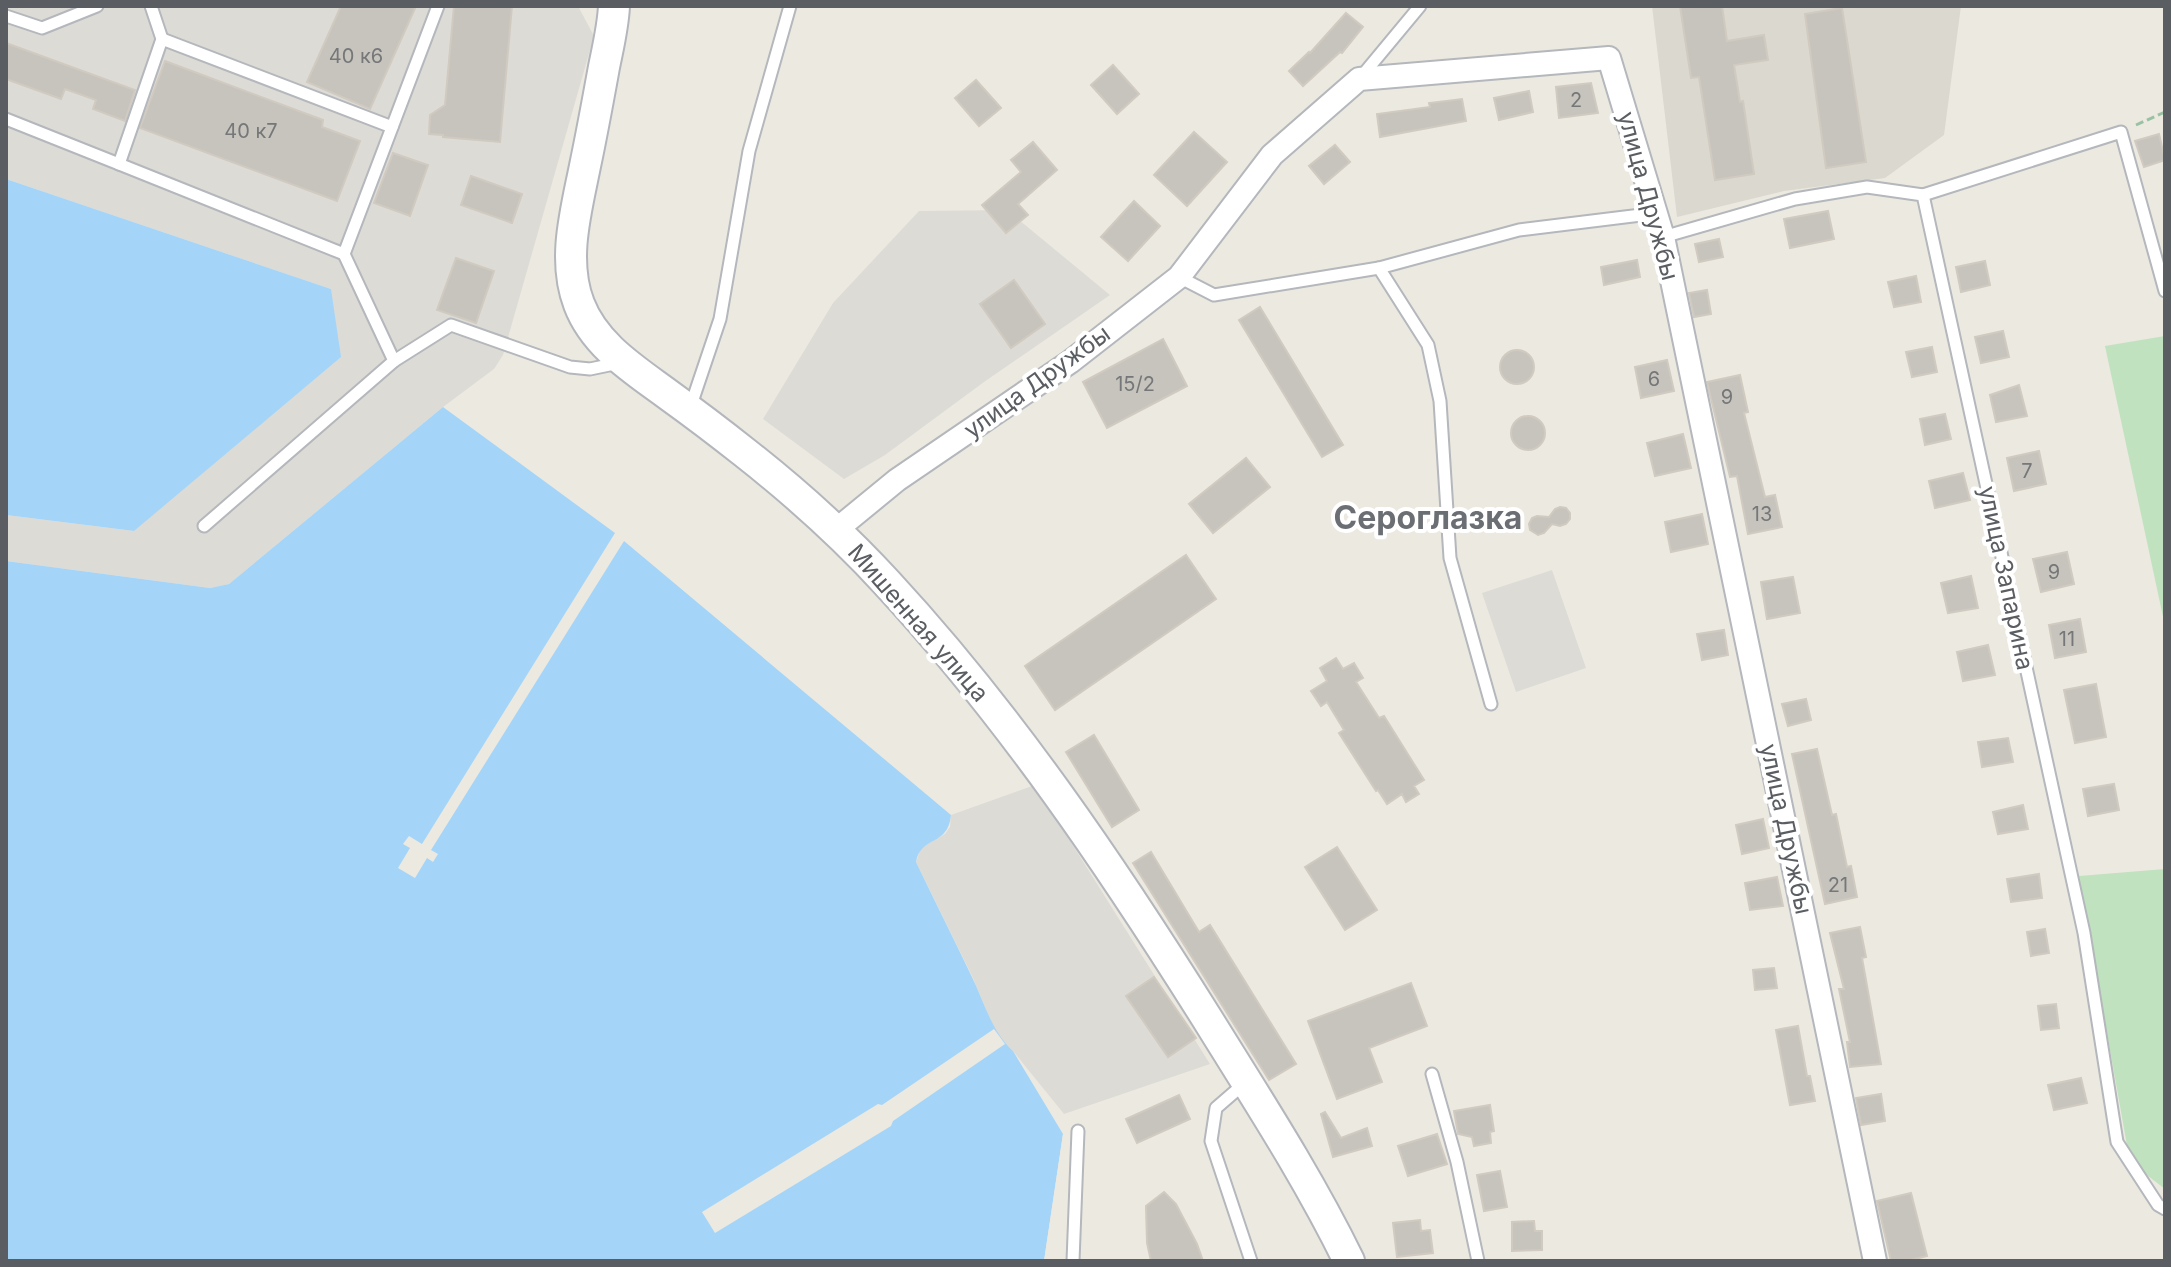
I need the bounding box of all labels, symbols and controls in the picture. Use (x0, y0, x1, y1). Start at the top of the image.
house number: 40 к6 (329, 44, 383, 68)
house number: 2 (1570, 88, 1582, 112)
street label: улица Дружбы (1612, 108, 1685, 284)
house number: 40 к7 (224, 119, 278, 143)
street label: улица Дружбы (958, 319, 1115, 444)
house number: 6 (1648, 367, 1660, 391)
house number: 15/2 (1115, 372, 1155, 396)
house number: 9 (1721, 385, 1733, 409)
house number: 7 (2021, 459, 2033, 483)
street label: улица Запарина (1973, 483, 2040, 673)
district label: Сероглазка (1334, 498, 1522, 537)
house number: 13 (1752, 502, 1772, 526)
street label: Мишенная улица (842, 538, 995, 708)
house number: 9 (2048, 560, 2060, 584)
house number: 11 (2059, 627, 2075, 651)
street label: улица Дружбы (1754, 741, 1819, 917)
house number: 21 (1828, 873, 1848, 897)

